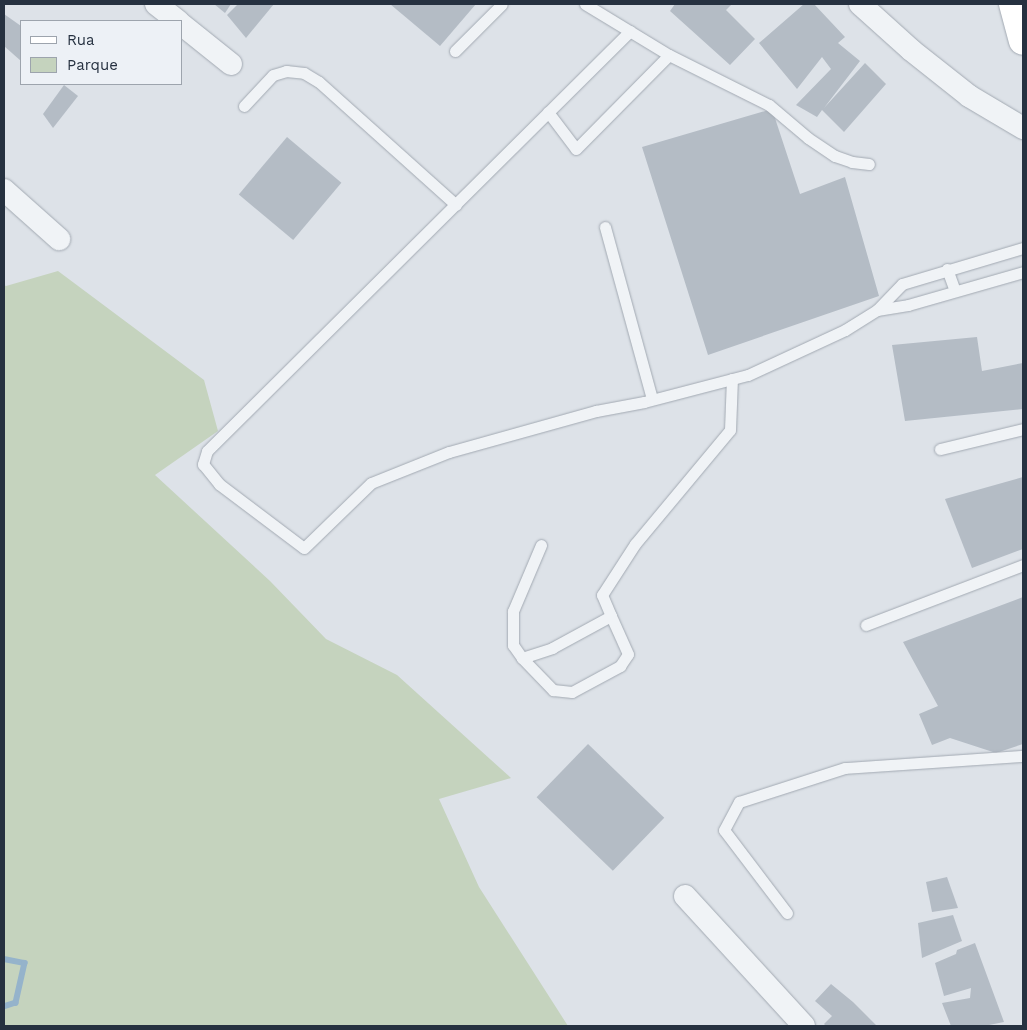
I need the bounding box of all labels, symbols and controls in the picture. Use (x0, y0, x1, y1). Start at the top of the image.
legend (20, 20, 182, 85)
text: Rua (67, 31, 95, 49)
text: Parque (67, 56, 118, 74)

